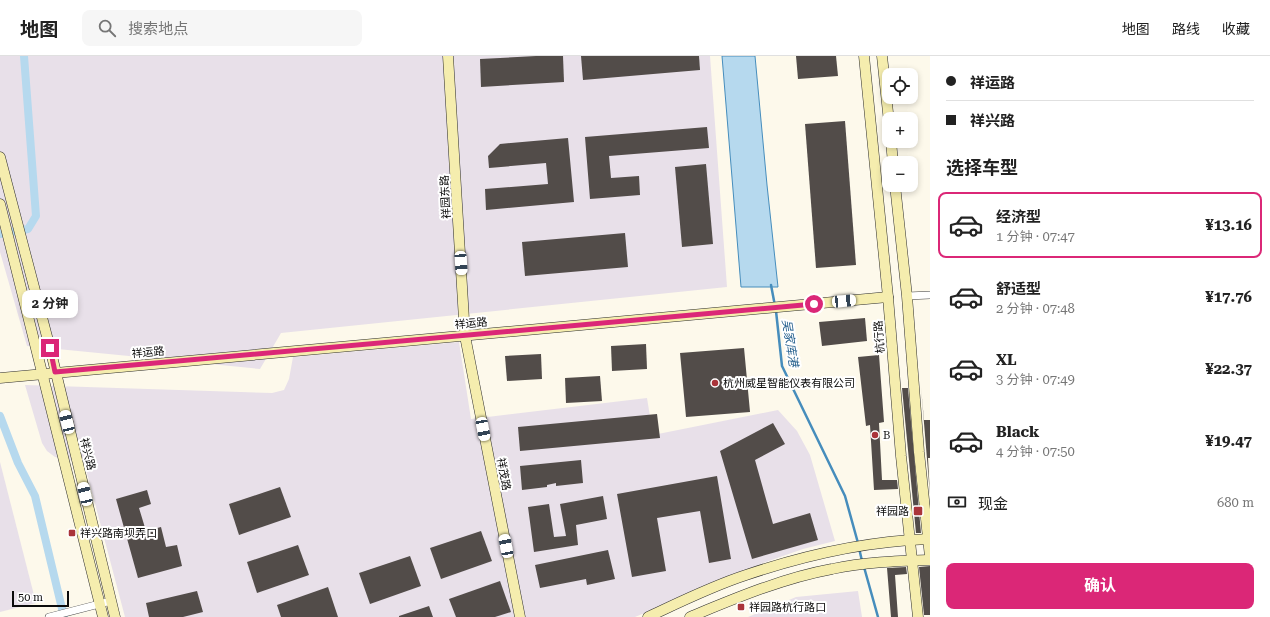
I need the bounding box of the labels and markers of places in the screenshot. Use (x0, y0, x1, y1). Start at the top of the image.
place label: 杭州威星智能仪表有限公司 (723, 377, 855, 390)
marker: 杭州威星智能仪表有限公司 (710, 378, 720, 388)
place label: B (883, 429, 890, 442)
marker: B (870, 430, 880, 440)
place label: 祥园路 (876, 505, 909, 518)
marker: 祥园路 (912, 505, 924, 517)
place label: 祥兴路南坝弄口 (80, 527, 157, 540)
marker: 祥兴路南坝弄口 (67, 528, 77, 538)
place label: 祥园路杭行路口 (749, 601, 826, 614)
marker: 祥园路杭行路口 (736, 602, 746, 612)

